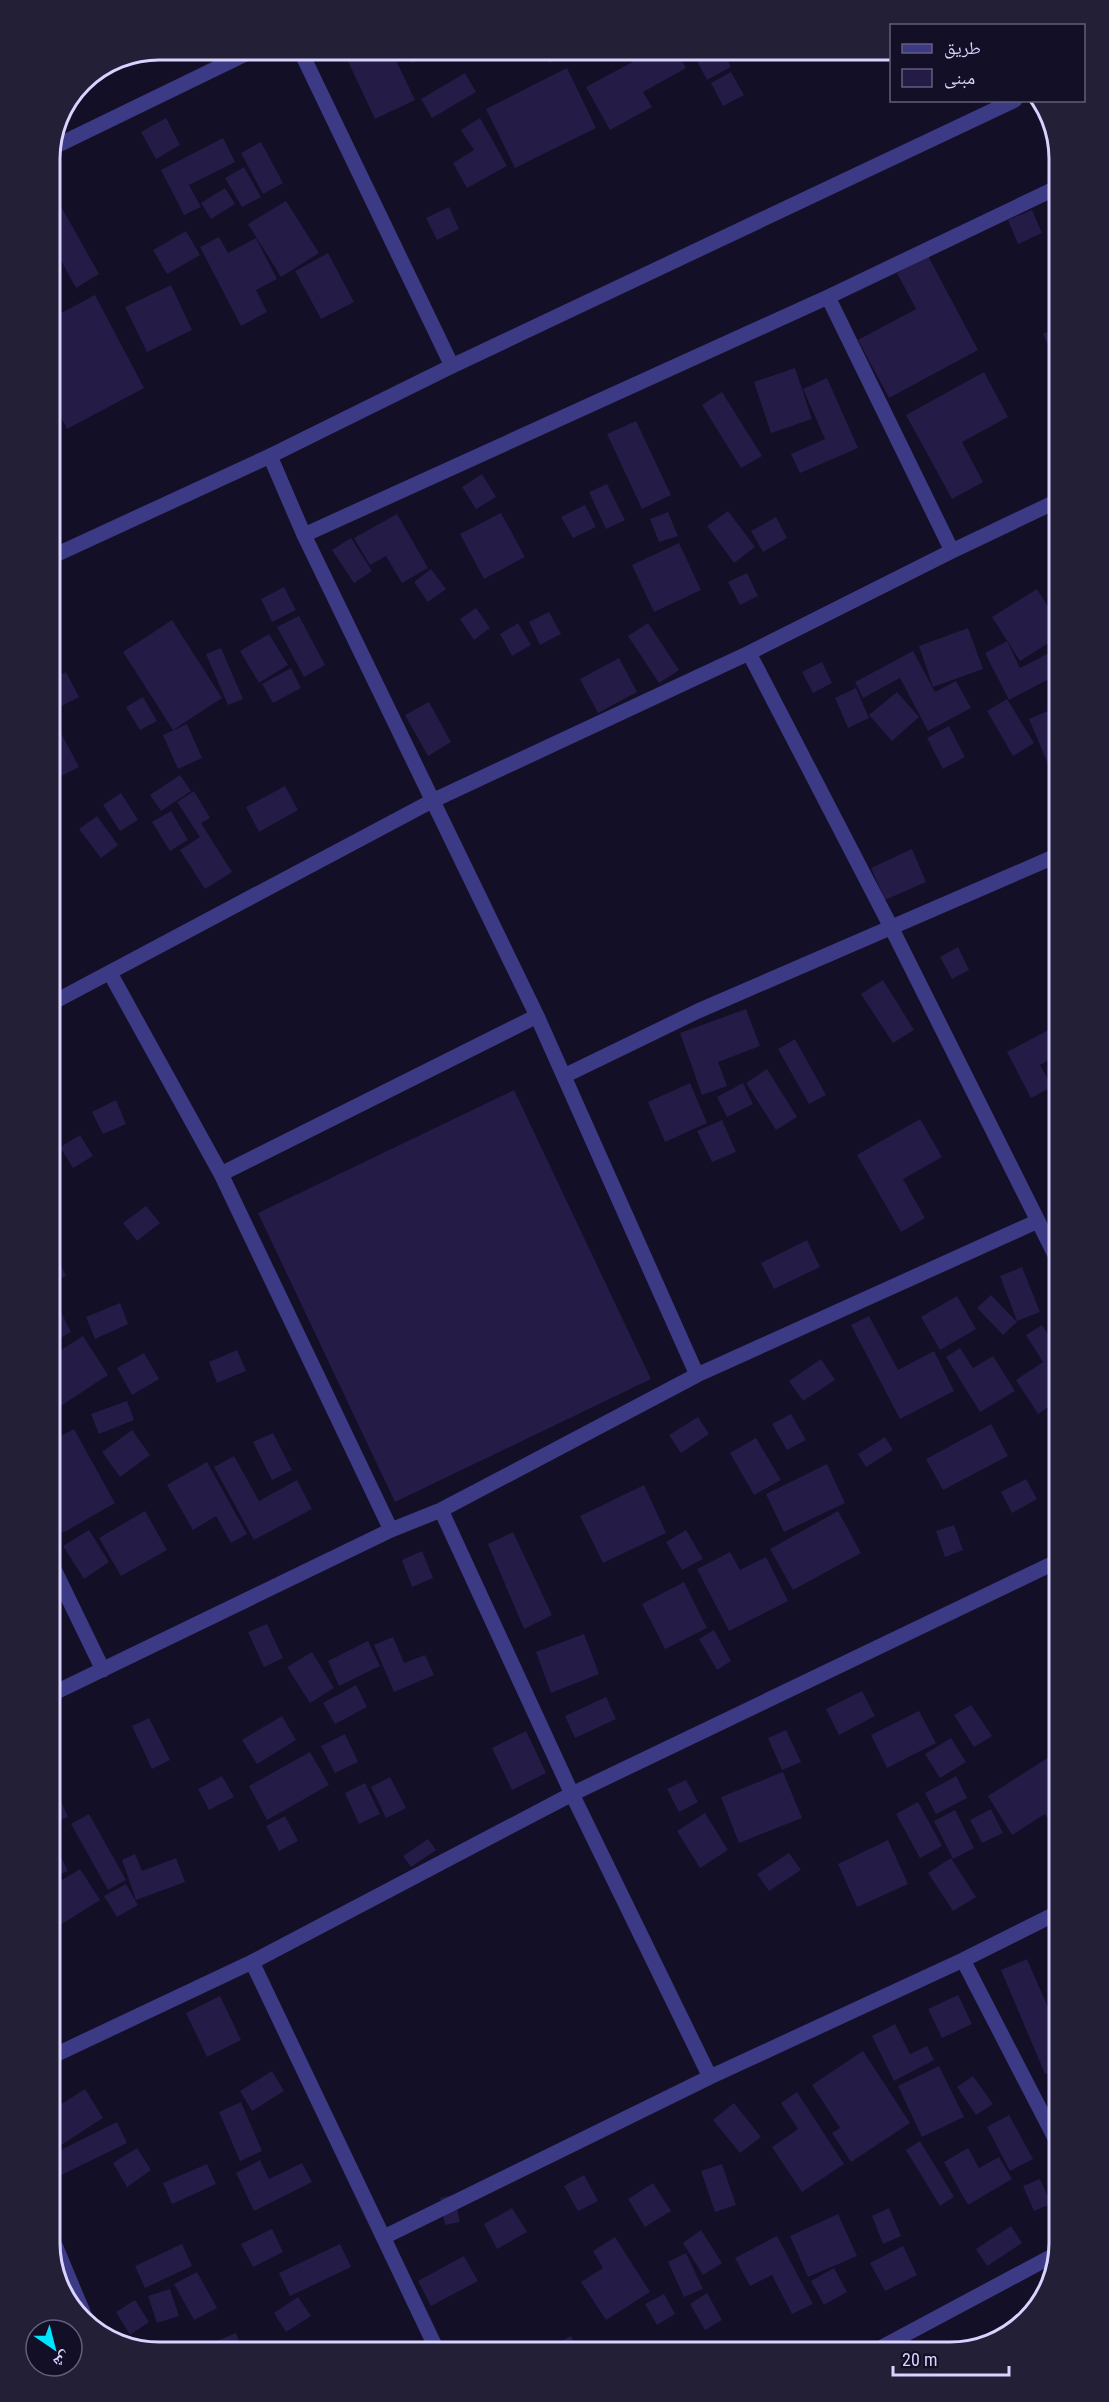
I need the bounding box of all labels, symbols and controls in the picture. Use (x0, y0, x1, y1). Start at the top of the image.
legend (890, 24, 1085, 102)
text: طريق (944, 37, 981, 59)
text: مبنى (944, 67, 975, 89)
north arrow (24, 2318, 84, 2378)
scale bar (893, 2339, 1008, 2377)
text: ش (50, 2347, 75, 2373)
text: 20 m (902, 2349, 937, 2370)

